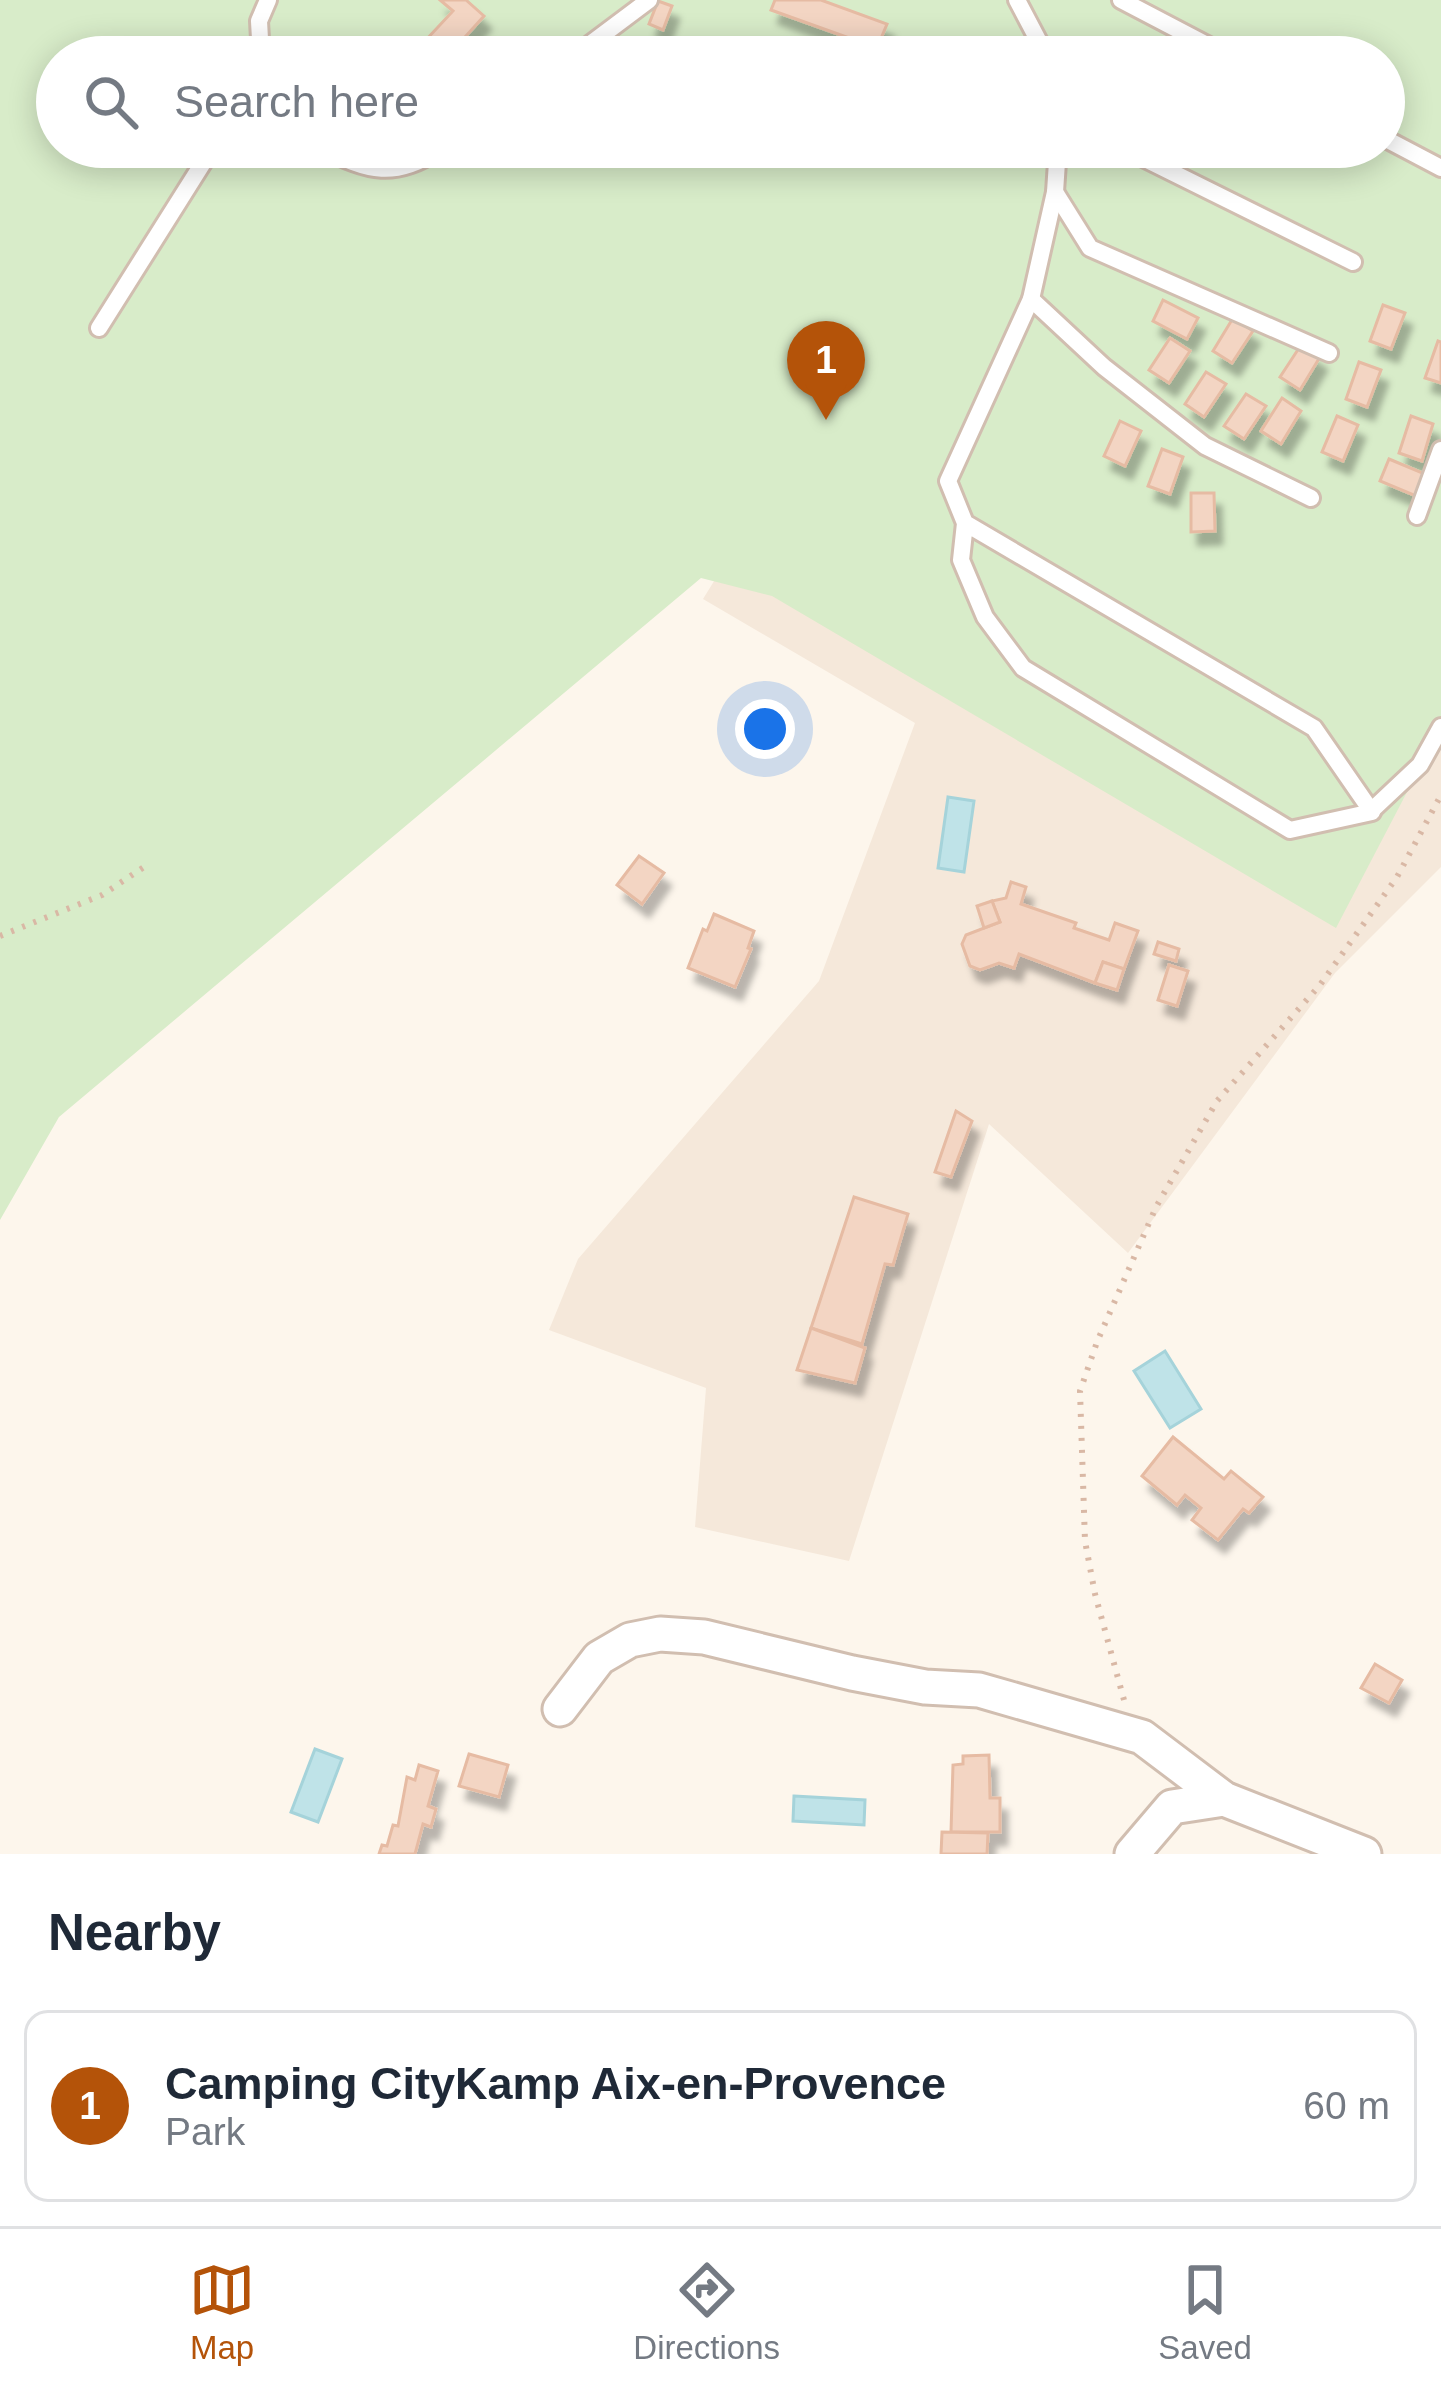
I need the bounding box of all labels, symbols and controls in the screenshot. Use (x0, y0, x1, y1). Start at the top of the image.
search box (36, 36, 1405, 168)
icon: search (78, 69, 144, 135)
text: Search here (174, 76, 419, 127)
pin: 1 (787, 321, 865, 420)
your location (735, 699, 795, 759)
text: Nearby (48, 1904, 221, 1961)
text: Camping CityKamp Aix-en-Provence (165, 2058, 946, 2109)
text: 1 (79, 2084, 101, 2127)
text: 60 m (1303, 2084, 1390, 2127)
text: Park (165, 2110, 245, 2153)
tab: Map (189, 2257, 255, 2367)
tab: Directions (633, 2257, 780, 2367)
tab: Saved (1158, 2257, 1252, 2367)

